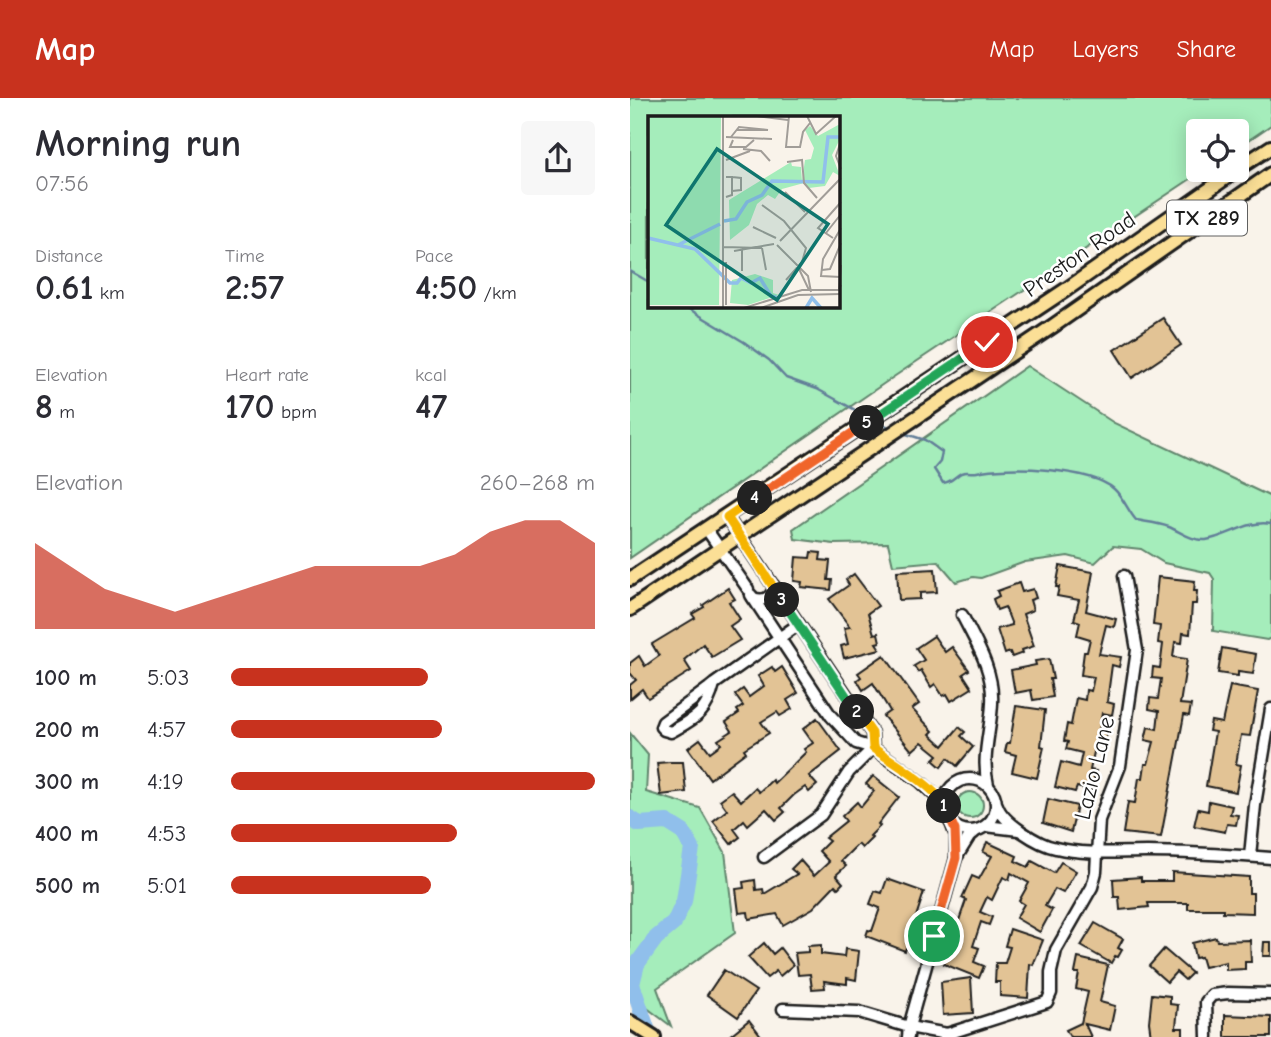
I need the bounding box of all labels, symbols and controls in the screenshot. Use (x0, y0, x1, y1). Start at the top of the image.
text: Map (35, 30, 96, 68)
text: Map (989, 35, 1035, 63)
text: Layers (1073, 35, 1138, 63)
text: Share (1176, 35, 1236, 63)
inset map (648, 116, 840, 308)
map controls (1186, 119, 1249, 182)
button: locate (1186, 119, 1249, 182)
button: share (521, 121, 595, 195)
text: Morning run (35, 122, 241, 166)
text: 07:56 (35, 170, 89, 197)
road number: TX 289 (1167, 200, 1247, 236)
street label: Preston Road (1018, 206, 1141, 303)
text: Distance (35, 245, 103, 267)
text: Time (225, 245, 264, 267)
text: Pace (415, 245, 453, 267)
text: 0.61 (35, 267, 93, 308)
text: 2:57 (225, 267, 284, 308)
text: 4:50 (415, 267, 477, 308)
text: km (93, 282, 125, 304)
text: /km (477, 282, 517, 304)
pin (957, 312, 1017, 372)
icon: check (968, 323, 1006, 361)
text: Elevation (35, 364, 108, 386)
text: Heart rate (225, 364, 309, 386)
text: kcal (415, 364, 447, 386)
text: 8 (35, 386, 53, 427)
text: 170 (225, 386, 275, 427)
text: 47 (415, 386, 447, 427)
text: m (53, 401, 75, 423)
text: bpm (275, 401, 317, 423)
pin: 5 (849, 406, 884, 440)
text: 5 (861, 411, 872, 433)
text: Elevation (35, 469, 123, 496)
text: 260–268 m (480, 469, 595, 496)
pin: 4 (738, 480, 772, 516)
text: 4 (750, 486, 759, 508)
pin: 3 (764, 582, 800, 618)
text: 3 (777, 588, 786, 610)
text: 100 m (35, 664, 97, 691)
text: 5:03 (147, 664, 189, 691)
pin: 2 (840, 694, 874, 730)
text: 2 (852, 700, 861, 722)
street label: Lazio Lane (1069, 714, 1120, 822)
text: 200 m (35, 716, 99, 743)
text: 4:57 (147, 716, 186, 743)
text: 300 m (35, 768, 99, 795)
text: 4:19 (147, 768, 184, 795)
pin: 1 (926, 788, 962, 824)
text: 1 (940, 794, 947, 816)
text: 400 m (35, 820, 99, 847)
text: 4:53 (147, 820, 186, 847)
text: 500 m (35, 872, 100, 899)
text: 5:01 (147, 872, 187, 899)
pin (904, 906, 964, 966)
icon: arrive (915, 917, 953, 955)

